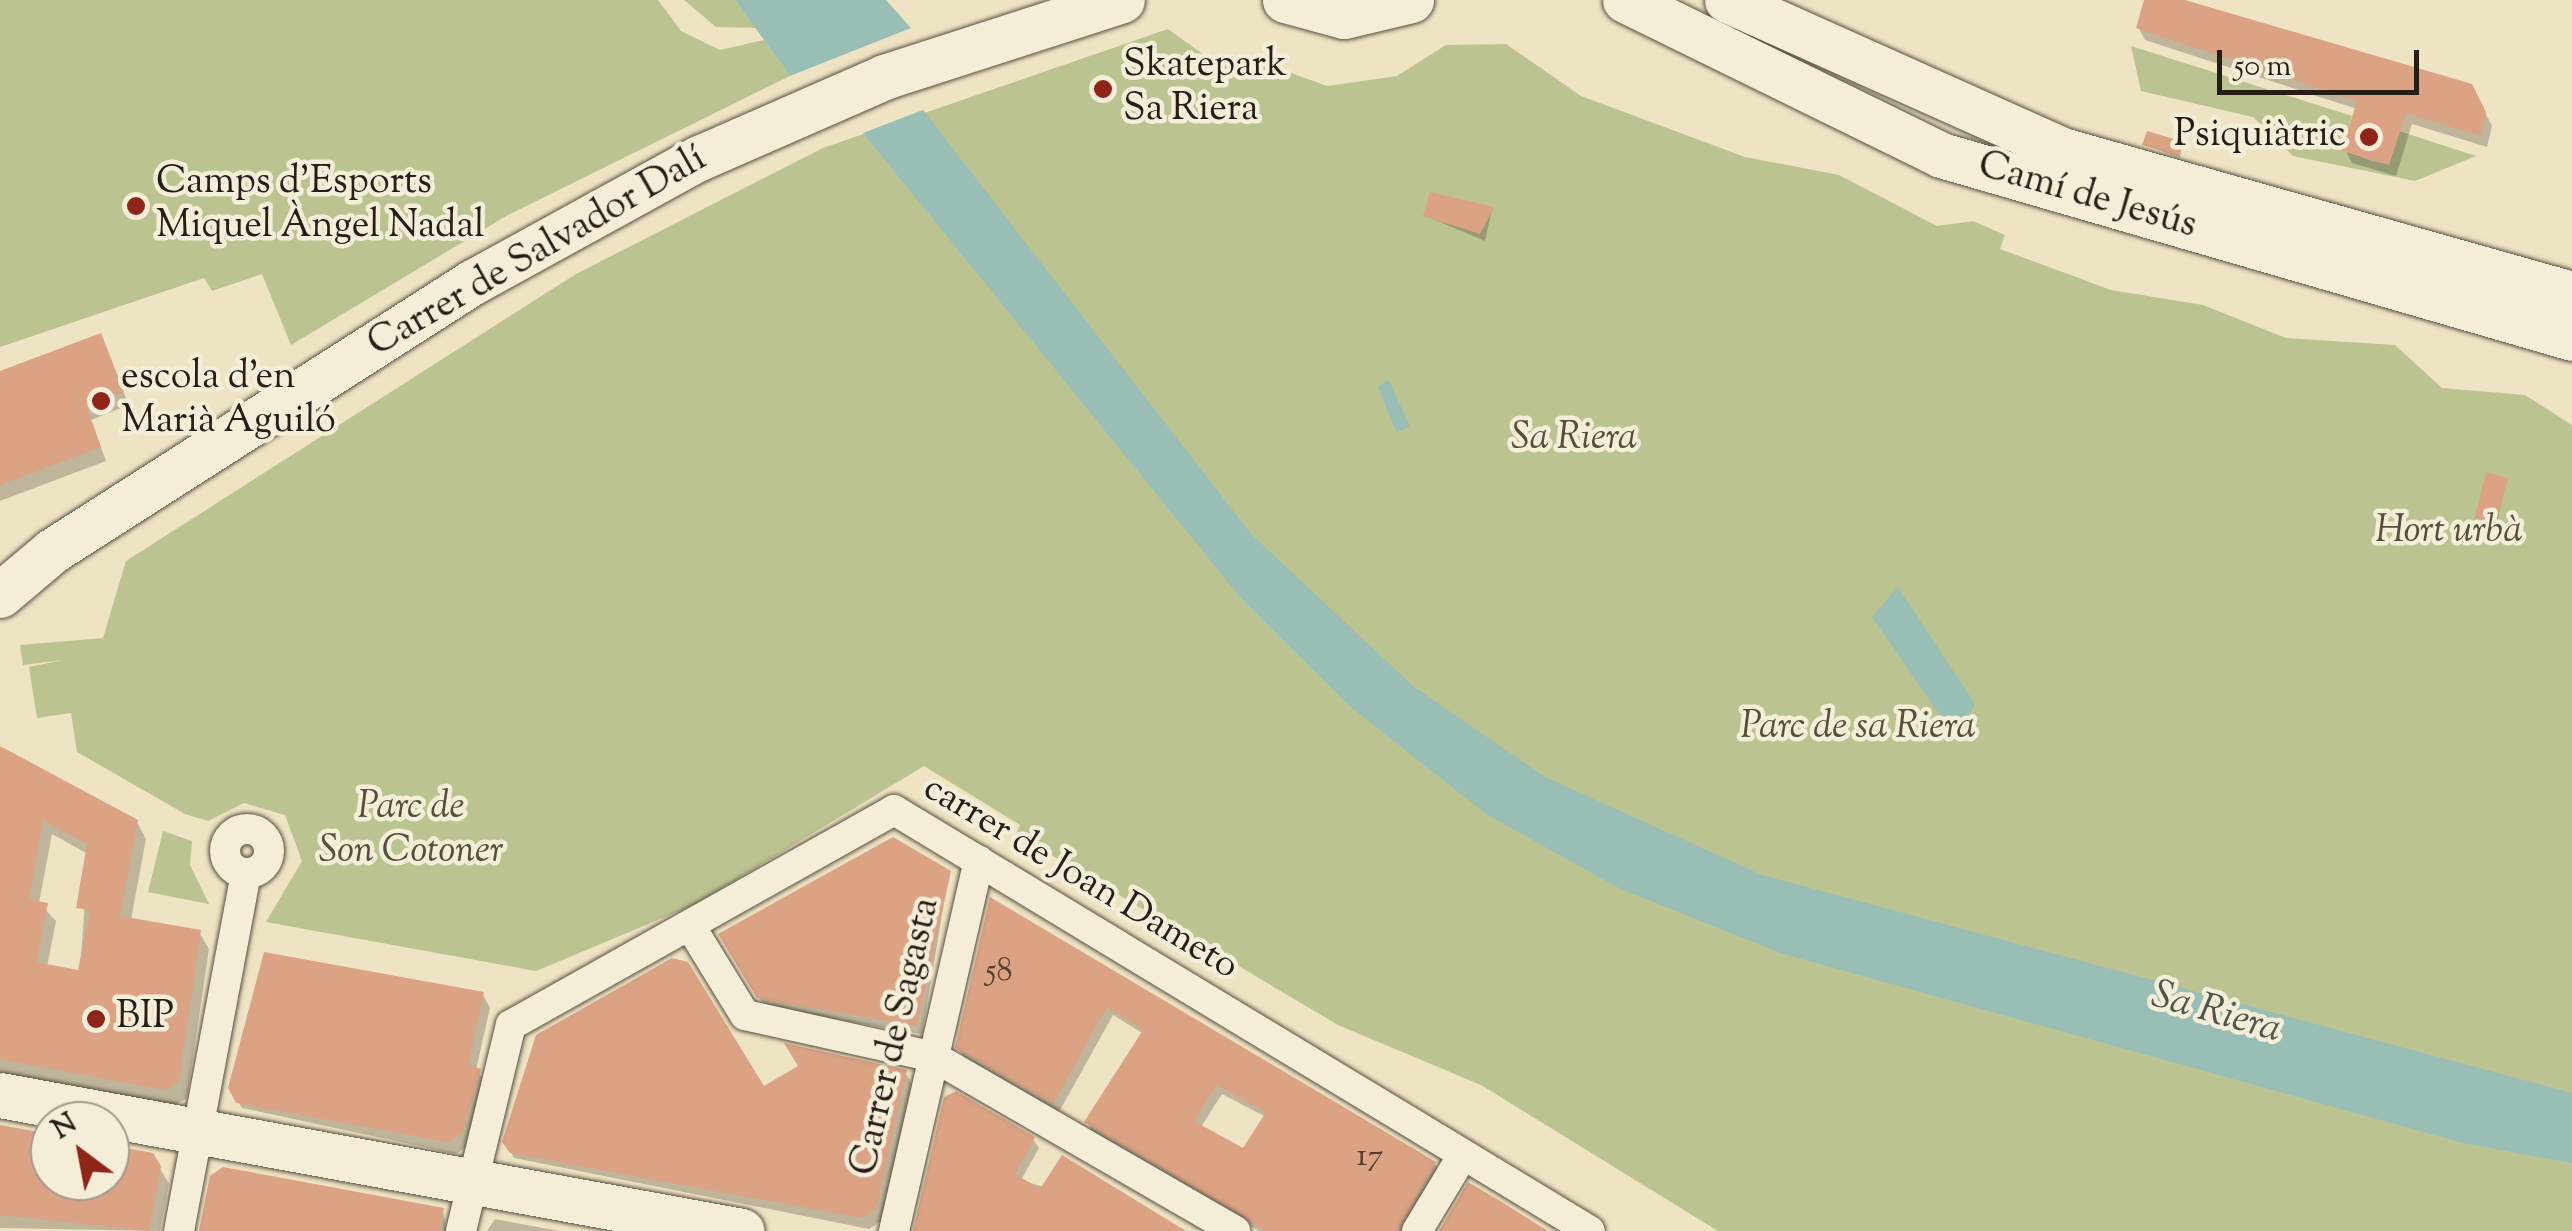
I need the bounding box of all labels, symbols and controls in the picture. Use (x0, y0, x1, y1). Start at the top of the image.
scale bar (2222, 30, 2424, 92)
place label: Skatepark Sa Riera (1123, 44, 1287, 133)
text: 50 m (2234, 46, 2291, 89)
marker: Skatepark Sa Riera (1092, 78, 1114, 100)
place label: Psiquiàtric (2174, 114, 2346, 160)
marker: Psiquiàtric (2356, 124, 2382, 150)
street label: Carrer de Salvador Dalí (361, 138, 715, 368)
street label: Camí de Jesús (1972, 144, 2202, 250)
place label: Camps d'Esports Miquel Àngel Nadal (156, 161, 485, 250)
marker: Camps d'Esports Miquel Àngel Nadal (125, 195, 147, 217)
place label: escola d'en Marià Aguiló (121, 356, 336, 446)
marker: escola d'en Marià Aguiló (90, 390, 112, 412)
park label: Sa Riera (1511, 417, 1637, 463)
park label: Hort urbà (2375, 510, 2523, 556)
park label: Parc de sa Riera (1740, 706, 1976, 752)
street label: carrer de Joan Dameto (914, 767, 1246, 991)
park label: Parc de Son Cotoner (319, 786, 503, 876)
street label: Carrer de Sagasta (843, 894, 951, 1180)
house number: 58 (986, 953, 1012, 991)
water label: Sa Riera (2146, 973, 2286, 1055)
place label: BIP (116, 996, 174, 1042)
marker: BIP (85, 1008, 107, 1030)
north arrow (30, 1101, 130, 1201)
text: N (45, 1104, 85, 1150)
house number: 17 (1357, 1138, 1383, 1176)

